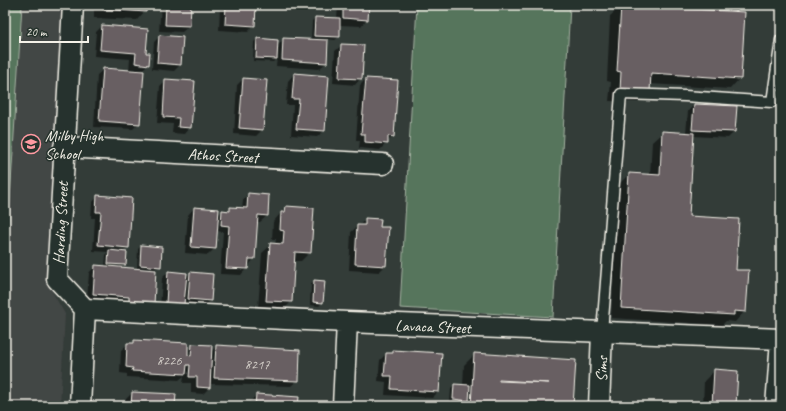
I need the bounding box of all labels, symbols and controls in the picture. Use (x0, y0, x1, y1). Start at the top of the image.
scale bar (20, 18, 88, 44)
text: 20 m (26, 24, 48, 40)
place label: Milby High School (45, 126, 104, 164)
school or university icon: Milby High School (20, 133, 42, 155)
street label: Athos Street (187, 144, 261, 168)
street label: Harding Street (49, 180, 73, 265)
street label: Lavaca Street (395, 316, 473, 338)
house number: 8226 (156, 352, 182, 369)
street label: Sims (592, 354, 612, 382)
house number: 8217 (244, 356, 270, 373)

